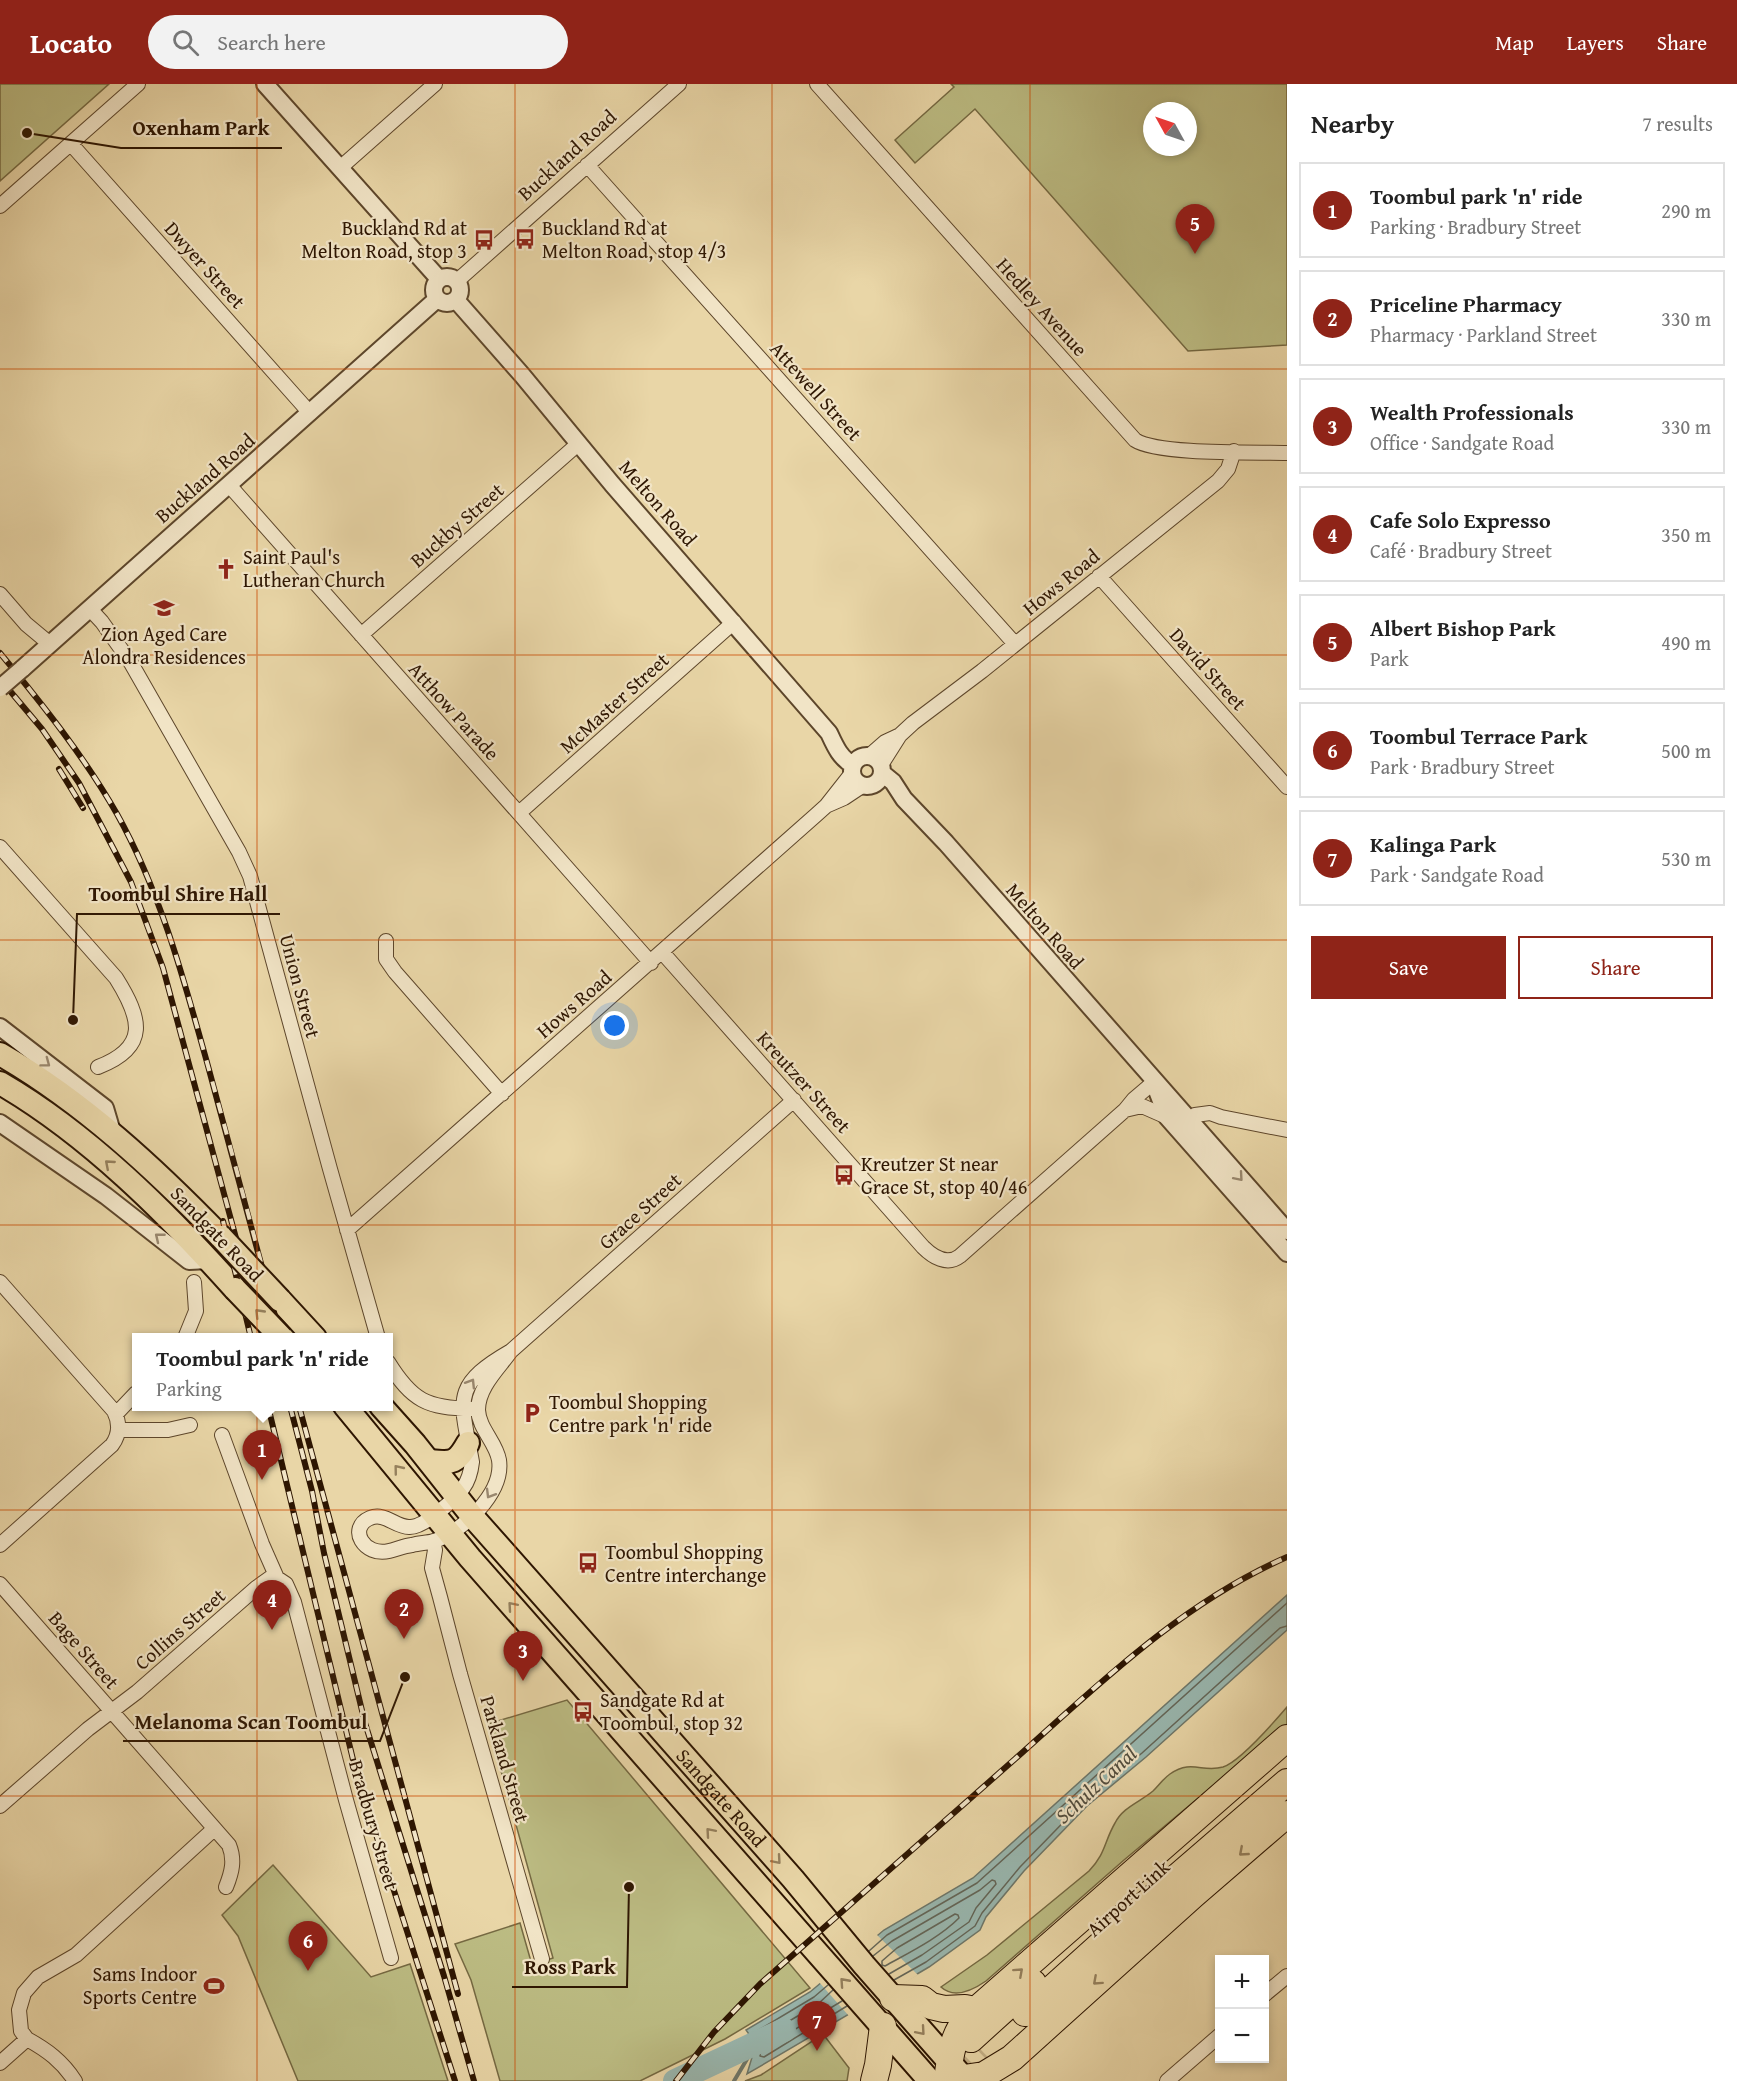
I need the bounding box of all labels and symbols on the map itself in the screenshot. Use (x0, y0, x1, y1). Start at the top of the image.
street label: Buckland Road (511, 102, 623, 207)
north arrow (1143, 102, 1197, 156)
callout: Oxenham Park (121, 109, 282, 148)
text: Oxenham Park (132, 112, 271, 143)
pin: 5 (1176, 204, 1214, 254)
place label: Buckland Rd at Melton Road, stop 3 (302, 213, 467, 265)
place label: Buckland Rd at Melton Road, stop 4/3 (542, 213, 727, 265)
street label: Dwyer Street (158, 215, 252, 315)
bus stop icon: Buckland Rd at Melton Road, stop 4/3 (513, 227, 537, 251)
bus stop icon: Buckland Rd at Melton Road, stop 3 (472, 228, 496, 252)
street label: Hedley Avenue (990, 251, 1095, 363)
street label: Attewell Street (764, 334, 869, 447)
street label: Buckland Road (148, 426, 261, 529)
street label: Melton Road (613, 453, 704, 552)
street label: Buckby Street (403, 476, 510, 574)
street label: Hows Road (1016, 541, 1106, 622)
place label: Saint Paul's Lutheran Church (243, 542, 385, 594)
church icon: Saint Paul's Lutheran Church (214, 557, 238, 581)
school or university icon: Zion Aged Care Alondra Residences (152, 596, 176, 620)
place label: Zion Aged Care Alondra Residences (82, 619, 246, 671)
street label: David Street (1163, 621, 1253, 716)
street label: McMaster Street (552, 645, 675, 760)
street label: Atthow Parade (402, 655, 507, 766)
callout: Toombul Shire Hall (77, 875, 280, 914)
street label: Melton Road (1000, 876, 1091, 975)
text: Toombul Shire Hall (88, 878, 268, 909)
street label: Union Street (273, 931, 328, 1041)
street label: Hows Road (530, 962, 618, 1045)
your location (600, 1011, 629, 1040)
street label: Kreutzer Street (751, 1024, 858, 1139)
one-way arrow (39, 1056, 50, 1067)
place label: Kreutzer St near Grace St, stop 40/46 (861, 1149, 1027, 1201)
one-way arrow (105, 1160, 116, 1171)
bus stop icon: Kreutzer St near Grace St, stop 40/46 (832, 1163, 856, 1187)
street label: Grace Street (592, 1166, 687, 1256)
one-way arrow (1232, 1170, 1243, 1181)
street label: Sandgate Road (164, 1179, 271, 1288)
one-way arrow (155, 1233, 166, 1244)
one-way arrow (255, 1310, 266, 1321)
one-way arrow (464, 1378, 475, 1389)
place label: Toombul Shopping Centre park 'n' ride (549, 1387, 712, 1439)
parking icon: Toombul Shopping Centre park 'n' ride (520, 1401, 544, 1425)
pin: 1 (242, 1430, 282, 1480)
one-way arrow (394, 1465, 405, 1476)
one-way arrow (485, 1488, 497, 1498)
place label: Toombul Shopping Centre interchange (605, 1537, 766, 1589)
bus stop icon: Toombul Shopping Centre interchange (576, 1551, 600, 1575)
pin: 4 (252, 1580, 292, 1630)
street label: Collins Street (128, 1581, 231, 1676)
pin: 2 (384, 1590, 424, 1639)
one-way arrow (508, 1602, 519, 1612)
street label: Bage Street (42, 1604, 127, 1695)
pin: 3 (504, 1632, 542, 1681)
place label: Sandgate Rd at Toombul, stop 32 (600, 1685, 743, 1737)
street label: Parkland Street (474, 1692, 537, 1826)
bus stop icon: Sandgate Rd at Toombul, stop 32 (571, 1700, 595, 1724)
callout: Melanoma Scan Toombul (123, 1702, 380, 1741)
text: Melanoma Scan Toombul (134, 1706, 368, 1737)
water label: Schulz Canal (1048, 1739, 1143, 1831)
street label: Sandgate Road (670, 1742, 773, 1853)
street label: Bradbury Street (342, 1757, 407, 1893)
one-way arrow (706, 1828, 717, 1839)
one-way arrow (1239, 1845, 1250, 1856)
street label: Airport Link (1080, 1852, 1176, 1943)
one-way arrow (770, 1854, 781, 1864)
pin: 6 (288, 1922, 328, 1971)
callout: Ross Park (512, 1948, 627, 1987)
text: Ross Park (524, 1951, 617, 1982)
place label: Sams Indoor Sports Centre (83, 1959, 197, 2011)
one-way arrow (1013, 1968, 1023, 1979)
sports icon: Sams Indoor Sports Centre (202, 1974, 226, 1998)
one-way arrow (1093, 1974, 1104, 1985)
one-way arrow (840, 1978, 851, 1989)
pin: 7 (798, 2002, 836, 2051)
one-way arrow (914, 2024, 925, 2034)

